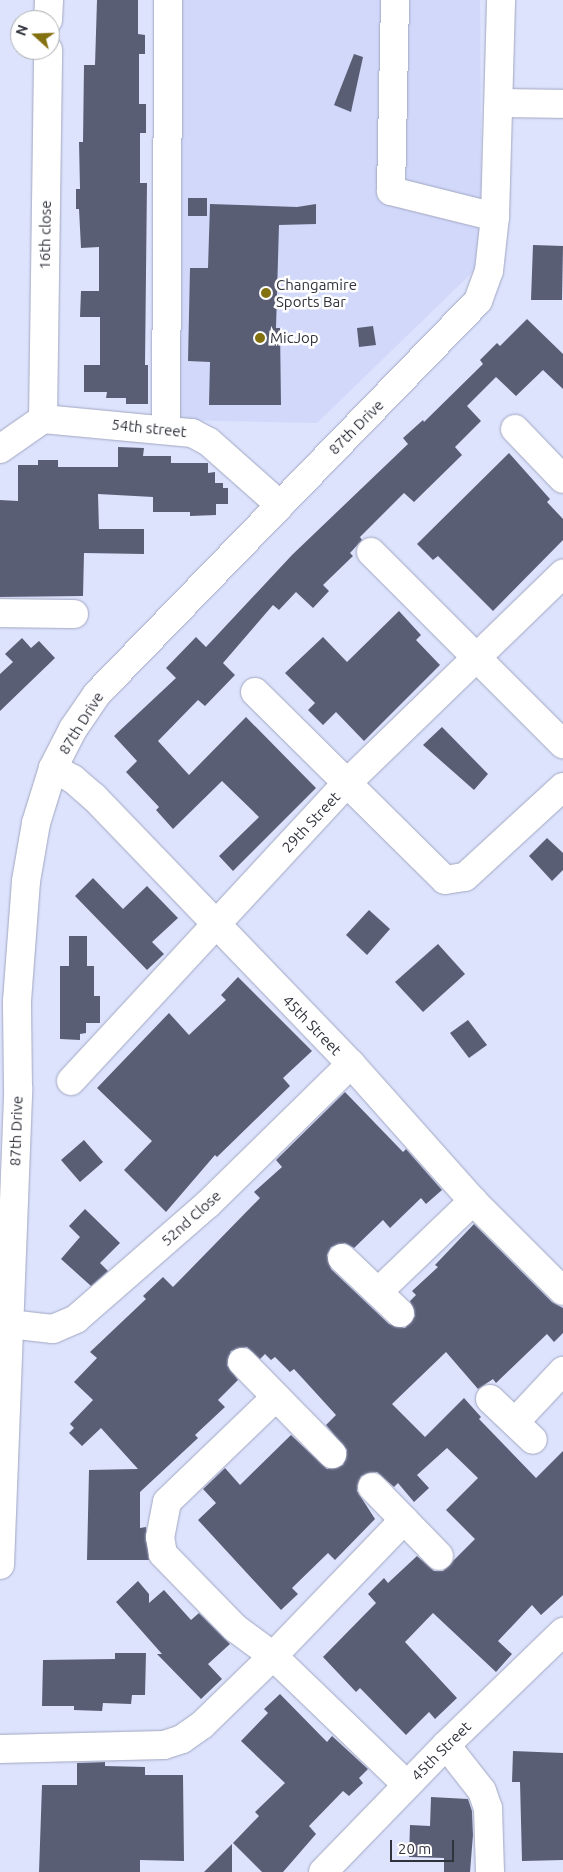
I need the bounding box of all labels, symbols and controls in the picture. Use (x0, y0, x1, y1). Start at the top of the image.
north arrow (10, 10, 60, 60)
text: N (13, 23, 31, 38)
street label: 16th close (35, 200, 55, 270)
place label: Changamire Sports Bar (276, 275, 357, 310)
marker: Changamire Sports Bar (260, 287, 272, 299)
place label: MicJop (270, 329, 319, 347)
marker: MicJop (254, 332, 266, 344)
street label: 87th Drive (325, 396, 387, 458)
street label: 54th street (111, 415, 187, 441)
street label: 87th Drive (55, 688, 107, 758)
street label: 29th Street (278, 788, 344, 856)
street label: 45th Street (279, 991, 345, 1059)
street label: 87th Drive (6, 1096, 26, 1166)
street label: 52nd Close (157, 1186, 225, 1250)
street label: 45th Street (408, 1718, 474, 1784)
scale bar (393, 1830, 457, 1862)
text: 20 m (398, 1840, 431, 1857)

